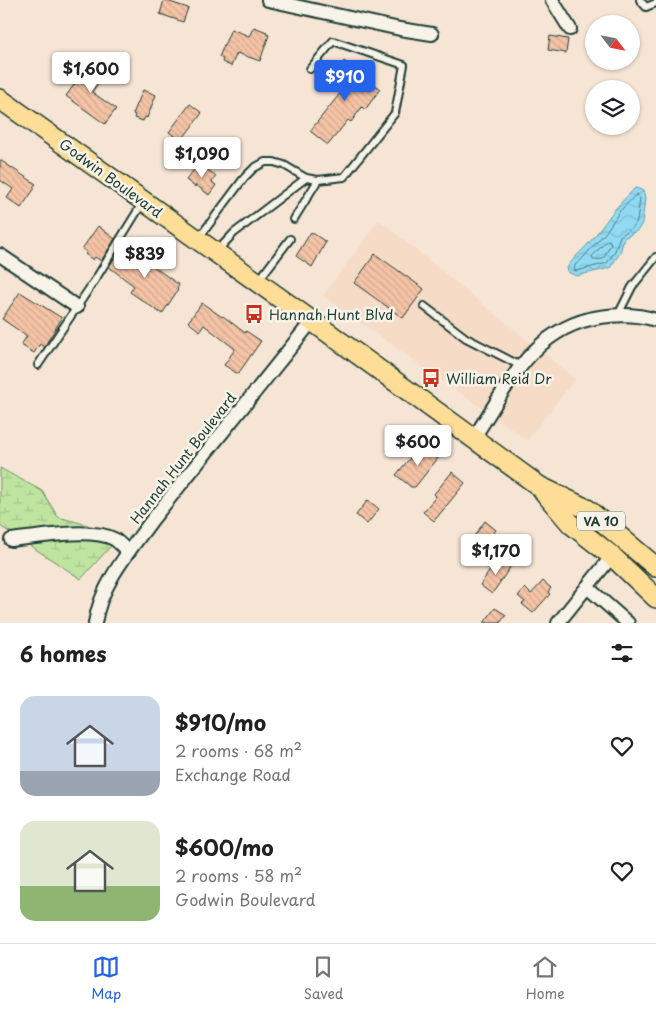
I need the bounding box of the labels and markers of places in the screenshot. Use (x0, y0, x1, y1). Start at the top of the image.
pin: $1,600 (50, 52, 132, 94)
pin: $910 (315, 59, 375, 102)
pin: $1,090 (161, 136, 243, 179)
pin: $839 (115, 236, 175, 279)
bus stop icon: Hannah Hunt Blvd (243, 303, 265, 325)
place label: Hannah Hunt Blvd (269, 304, 393, 325)
bus stop icon: William Reid Dr (420, 367, 442, 389)
place label: William Reid Dr (446, 368, 552, 389)
pin: $600 (388, 424, 448, 467)
pin: $1,170 (455, 534, 537, 576)

